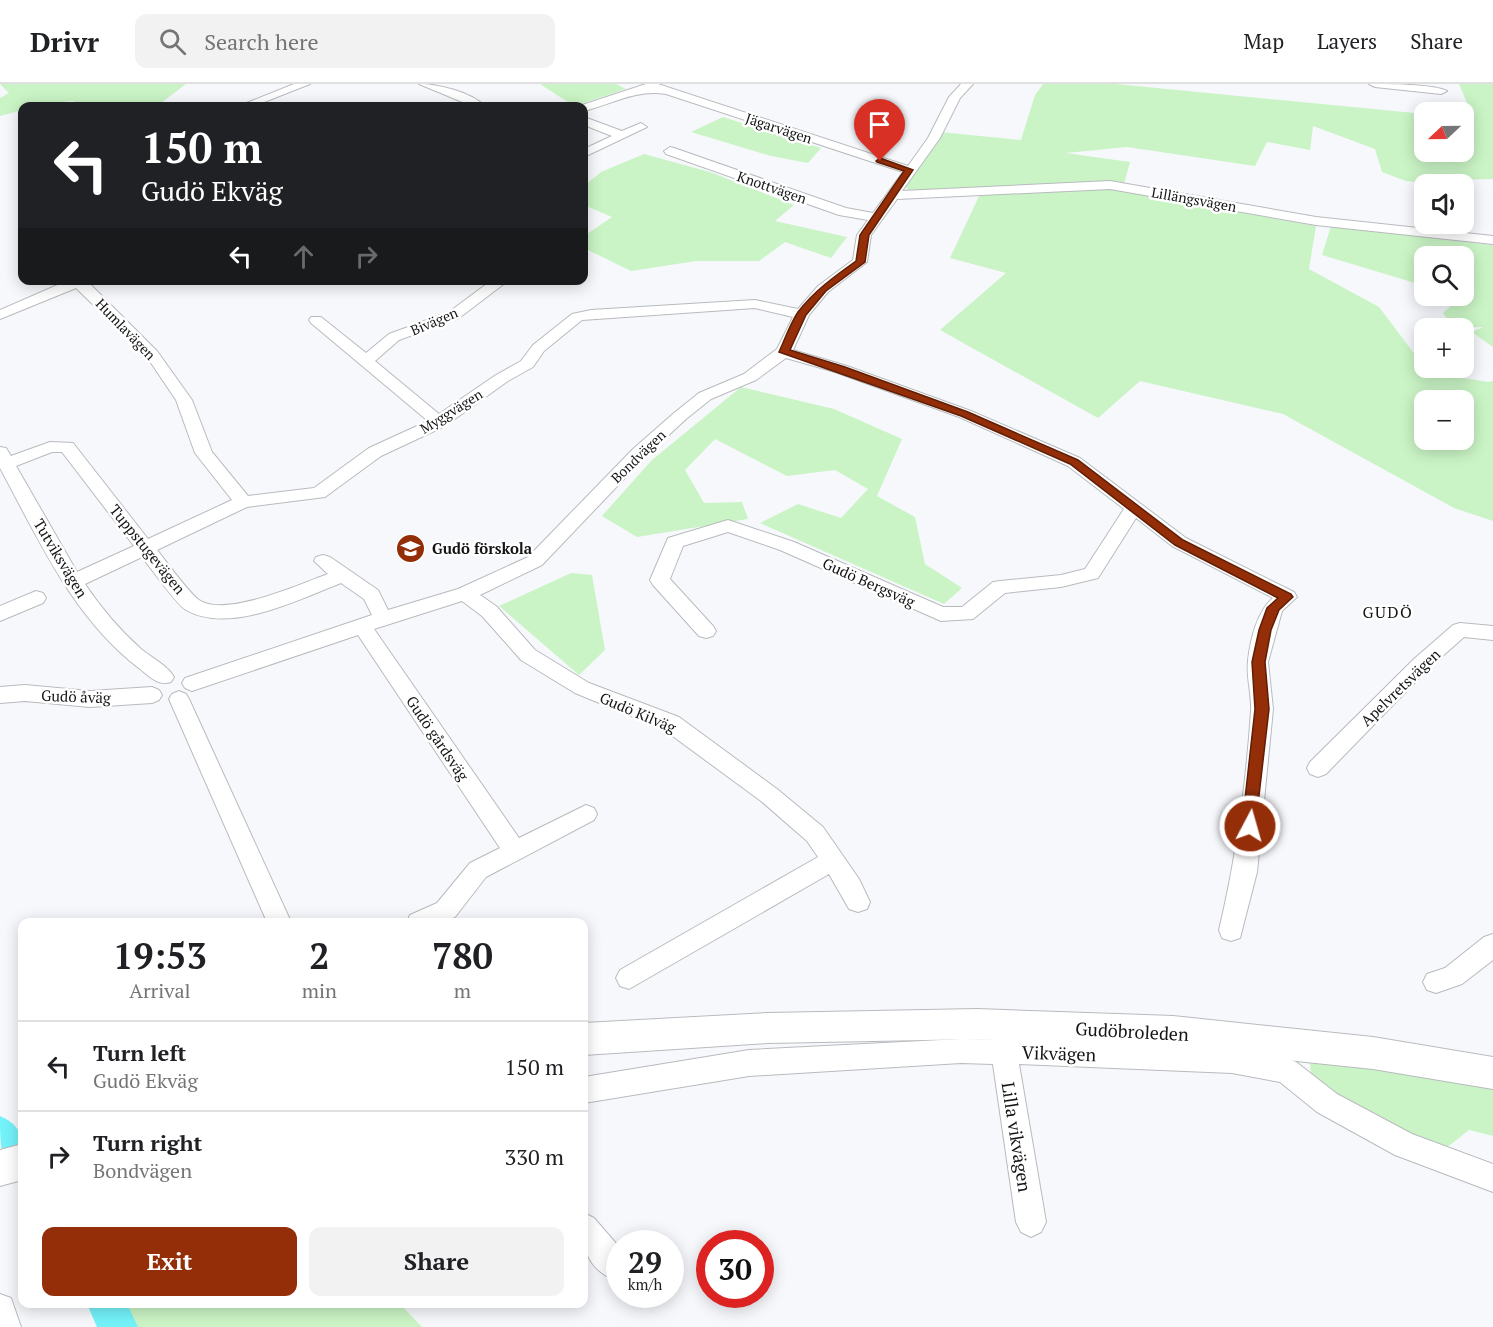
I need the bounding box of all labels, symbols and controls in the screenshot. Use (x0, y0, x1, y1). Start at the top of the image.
search box (135, 14, 555, 68)
text: Drivr (30, 23, 99, 60)
icon: search (156, 25, 189, 58)
text: Search here (204, 27, 319, 56)
text: Map (1243, 27, 1284, 55)
text: Layers (1317, 27, 1377, 55)
text: Share (1410, 27, 1463, 55)
pin (854, 99, 905, 161)
north arrow (1414, 102, 1474, 162)
map controls (1414, 102, 1474, 450)
street label: Jägarvägen (743, 108, 815, 148)
icon: arrive (863, 108, 896, 141)
text: 150 m (141, 119, 262, 175)
icon: left (42, 126, 120, 204)
street label: Knottvägen (735, 166, 810, 208)
text: Gudö Ekväg (141, 173, 283, 209)
button: sound (1414, 174, 1474, 234)
street label: Lillängsvägen (1150, 182, 1239, 216)
icon: left (224, 240, 257, 273)
icon: ahead (287, 240, 320, 273)
icon: right (350, 240, 383, 273)
button: search (1414, 246, 1474, 306)
street label: Humlavägen (92, 294, 161, 364)
street label: Bivägen (407, 302, 461, 339)
button: + (1414, 318, 1474, 378)
street label: Myggvägen (416, 384, 487, 438)
button: − (1414, 390, 1474, 450)
street label: Bondvägen (606, 425, 670, 487)
street label: Tuppstugevägen (106, 500, 190, 598)
street label: Tutviksvägen (30, 515, 93, 601)
school or university icon: Gudö förskola (395, 532, 427, 564)
place label: Gudö förskola (432, 538, 533, 558)
street label: Gudö Bergsväg (820, 553, 919, 612)
district label: GUDÖ (1363, 601, 1413, 623)
street label: Apelvretsvägen (1356, 644, 1444, 730)
street label: Gudö åväg (41, 685, 112, 707)
street label: Gudö Kilväg (597, 687, 680, 737)
street label: Gudö gårdsväg (402, 692, 474, 785)
position arrow (1218, 794, 1282, 858)
text: 19:53 (113, 932, 207, 979)
text: 2 (309, 932, 330, 979)
text: 780 (432, 932, 493, 979)
text: Arrival (129, 977, 191, 1004)
text: min (302, 977, 337, 1004)
text: m (454, 977, 471, 1004)
street label: Gudöbroleden (1075, 1016, 1190, 1046)
text: Turn left (93, 1038, 186, 1067)
street label: Vikvägen (1021, 1040, 1097, 1066)
icon: left (42, 1050, 75, 1083)
text: 150 m (504, 1052, 564, 1081)
text: Gudö Ekväg (93, 1067, 198, 1094)
street label: Lilla vikvägen (996, 1080, 1038, 1194)
text: Turn right (93, 1128, 202, 1157)
icon: right (42, 1140, 75, 1173)
text: 330 m (504, 1142, 564, 1171)
text: Bondvägen (93, 1157, 192, 1184)
button: Exit (42, 1227, 297, 1296)
button: Share (309, 1227, 564, 1296)
speed limit sign: 30 (696, 1230, 774, 1308)
text: 29 (628, 1242, 662, 1282)
text: km/h (628, 1274, 662, 1294)

